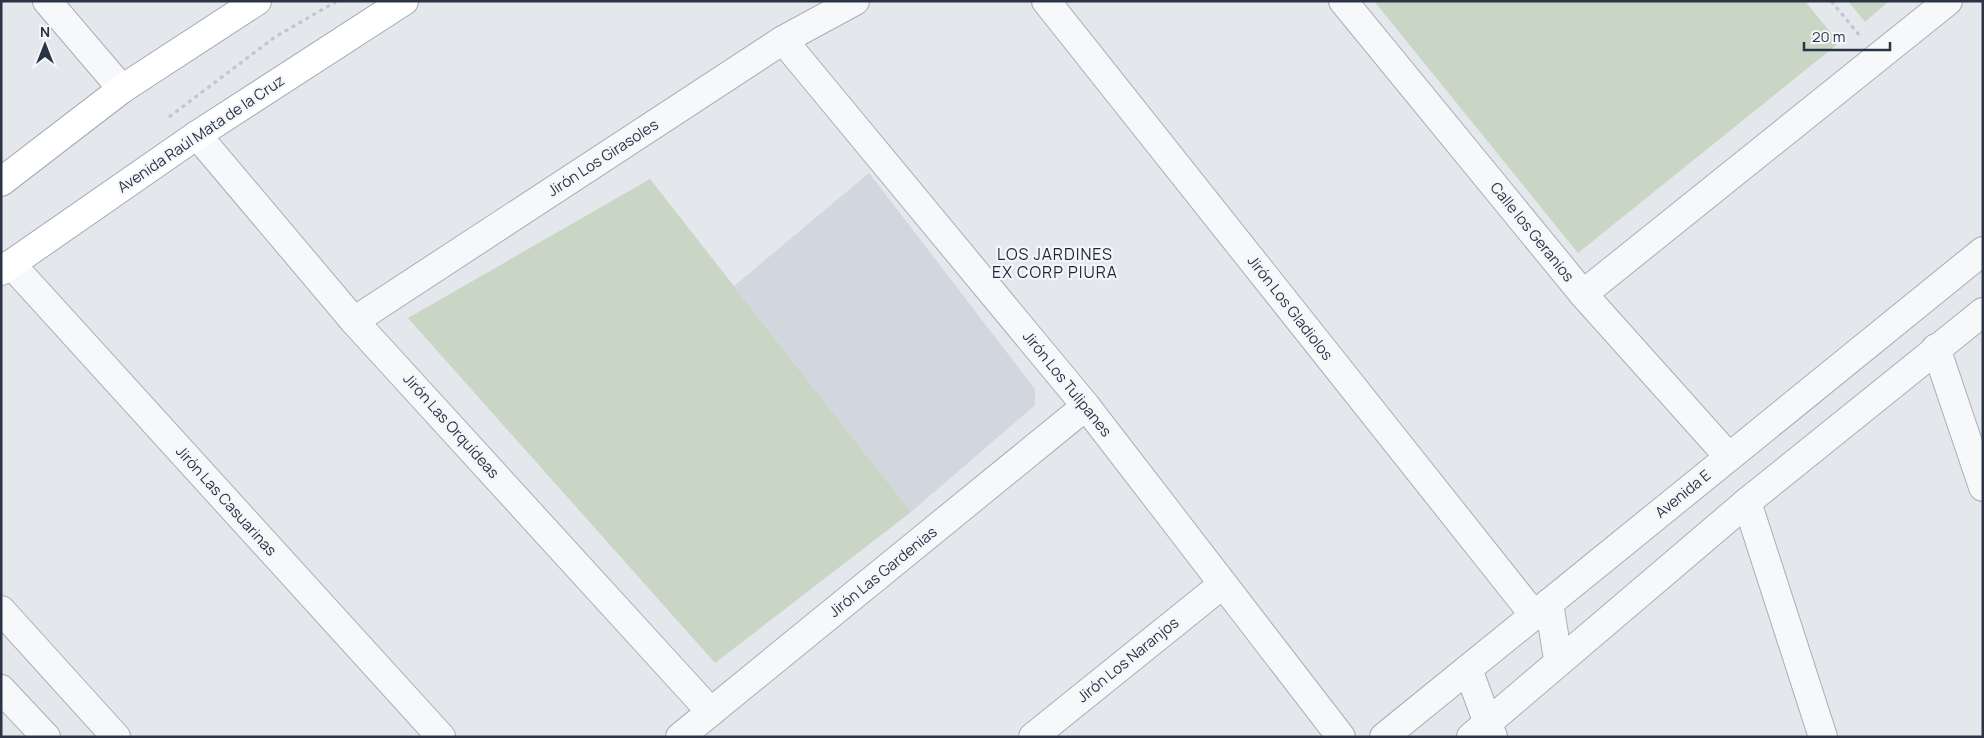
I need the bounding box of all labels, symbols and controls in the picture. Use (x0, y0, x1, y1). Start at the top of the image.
north arrow (20, 20, 70, 70)
scale bar (1804, 20, 1890, 52)
text: N (40, 22, 50, 41)
text: 20 m (1812, 26, 1845, 47)
street label: Avenida Raúl Mata de la Cruz (113, 70, 288, 197)
street label: Jirón Los Girasoles (543, 114, 662, 201)
street label: Calle los Geranios (1486, 177, 1579, 286)
district label: LOS JARDINES EX CORP PIURA (992, 243, 1118, 283)
street label: Jirón Los Gladiolos (1243, 251, 1338, 365)
street label: Jirón Los Tulipanes (1018, 326, 1117, 441)
street label: Jirón Las Orquídeas (399, 369, 504, 483)
street label: Jirón Las Casuarinas (171, 441, 282, 560)
street label: Avenida E (1650, 465, 1715, 523)
street label: Jirón Las Gardenias (824, 521, 941, 622)
street label: Jirón Los Naranjos (1072, 612, 1183, 707)

